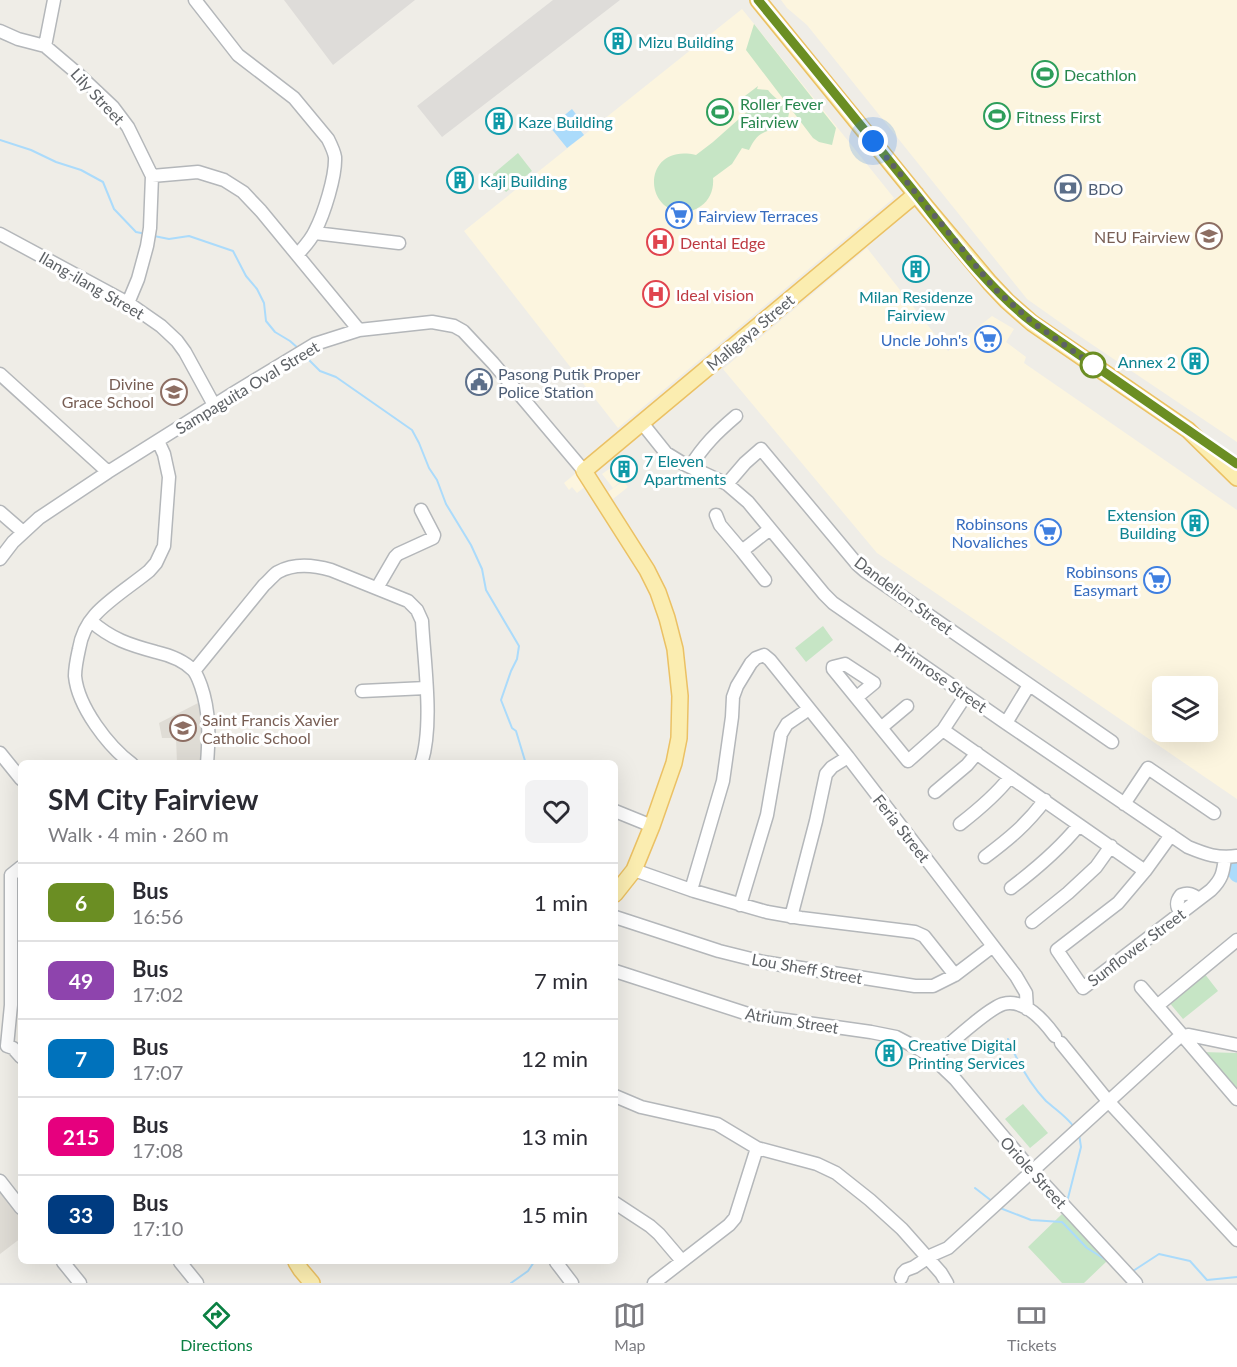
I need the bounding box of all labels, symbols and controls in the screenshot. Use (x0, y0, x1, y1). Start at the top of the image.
building icon: Mizu Building (603, 26, 633, 56)
place label: Mizu Building (638, 32, 734, 51)
sports icon: Decathlon (1030, 59, 1060, 89)
street label: Lily Street (67, 64, 129, 128)
place label: Decathlon (1064, 65, 1136, 84)
place label: Roller Fever Fairview (740, 94, 823, 131)
sports icon: Roller Fever Fairview (705, 97, 735, 127)
sports icon: Fitness First (982, 101, 1012, 131)
building icon: Kaze Building (484, 106, 514, 136)
place label: Fitness First (1016, 107, 1101, 126)
place label: Kaze Building (518, 112, 613, 131)
your location (858, 126, 888, 156)
building icon: Kaji Building (445, 165, 475, 195)
place label: Kaji Building (480, 171, 567, 190)
bank icon: BDO (1053, 173, 1083, 203)
place label: BDO (1088, 179, 1124, 198)
supermarket icon: Fairview Terraces (664, 200, 694, 230)
place label: Fairview Terraces (698, 206, 818, 225)
school or university icon: NEU Fairview (1194, 221, 1224, 251)
hospital icon: Dental Edge (645, 227, 675, 257)
place label: NEU Fairview (1094, 227, 1190, 246)
place label: Dental Edge (680, 233, 765, 252)
street label: Ilang-ilang Street (36, 247, 148, 323)
building icon: Milan Residenze Fairview (901, 254, 931, 284)
hospital icon: Ideal vision (641, 279, 671, 309)
place label: Ideal vision (676, 285, 754, 304)
place label: Milan Residenze Fairview (859, 287, 973, 324)
street label: Maligaya Street (702, 290, 798, 374)
supermarket icon: Uncle John's (973, 324, 1003, 354)
place label: Uncle John's (881, 330, 968, 349)
street label: Sampaguita Oval Street (172, 336, 323, 437)
building icon: Annex 2 (1180, 346, 1210, 376)
unlabelled marker (1080, 352, 1106, 378)
place label: Annex 2 (1118, 352, 1176, 371)
place label: Pasong Putik Proper Police Station (498, 364, 641, 401)
public building icon: Pasong Putik Proper Police Station (464, 367, 494, 397)
place label: Divine Grace School (62, 374, 154, 411)
school or university icon: Divine Grace School (159, 377, 189, 407)
place label: 7 Eleven Apartments (644, 451, 726, 488)
building icon: 7 Eleven Apartments (609, 454, 639, 484)
place label: Extension Building (1107, 505, 1176, 542)
building icon: Extension Building (1180, 508, 1210, 538)
place label: Robinsons Novaliches (952, 514, 1028, 551)
supermarket icon: Robinsons Novaliches (1033, 517, 1063, 547)
street label: Dandelion Street (851, 552, 957, 638)
place label: Robinsons Easymart (1066, 562, 1138, 599)
supermarket icon: Robinsons Easymart (1142, 565, 1172, 595)
street label: Primrose Street (891, 638, 991, 716)
map controls (1152, 676, 1218, 742)
button: layers (1152, 676, 1218, 742)
place label: Saint Francis Xavier Catholic School (202, 710, 339, 747)
school or university icon: Saint Francis Xavier Catholic School (168, 713, 198, 743)
button: heart (525, 780, 588, 843)
text: SM City Fairview (48, 782, 258, 816)
street label: Feria Street (870, 790, 934, 866)
text: Walk · 4 min · 260 m (48, 822, 229, 846)
text: Bus (132, 877, 168, 904)
text: 1 min (534, 889, 588, 916)
text: 6 (75, 890, 87, 915)
text: 16:56 (132, 904, 183, 928)
street label: Sunflower Street (1083, 904, 1189, 990)
street label: Lou Sheff Street (750, 949, 864, 987)
text: Bus (132, 955, 168, 982)
text: 7 min (534, 967, 588, 994)
text: 49 (69, 968, 93, 993)
text: 17:02 (132, 982, 183, 1006)
street label: Atrium Street (744, 1003, 840, 1037)
text: Bus (132, 1033, 168, 1060)
place label: Creative Digital Printing Services (908, 1035, 1025, 1072)
building icon: Creative Digital Printing Services (874, 1038, 904, 1068)
text: 12 min (521, 1045, 588, 1072)
text: 7 (75, 1046, 87, 1071)
text: 17:07 (132, 1060, 183, 1084)
text: Bus (132, 1111, 168, 1138)
text: 13 min (521, 1123, 588, 1150)
text: 215 (63, 1124, 99, 1149)
street label: Oriole Street (997, 1132, 1071, 1212)
text: 17:08 (132, 1138, 183, 1162)
text: Bus (132, 1189, 168, 1216)
text: 15 min (521, 1201, 588, 1228)
text: 33 (69, 1202, 93, 1227)
text: 17:10 (132, 1216, 183, 1240)
tab: Directions (180, 1299, 253, 1354)
tab: Map (613, 1299, 646, 1354)
tab: Tickets (1007, 1299, 1057, 1354)

